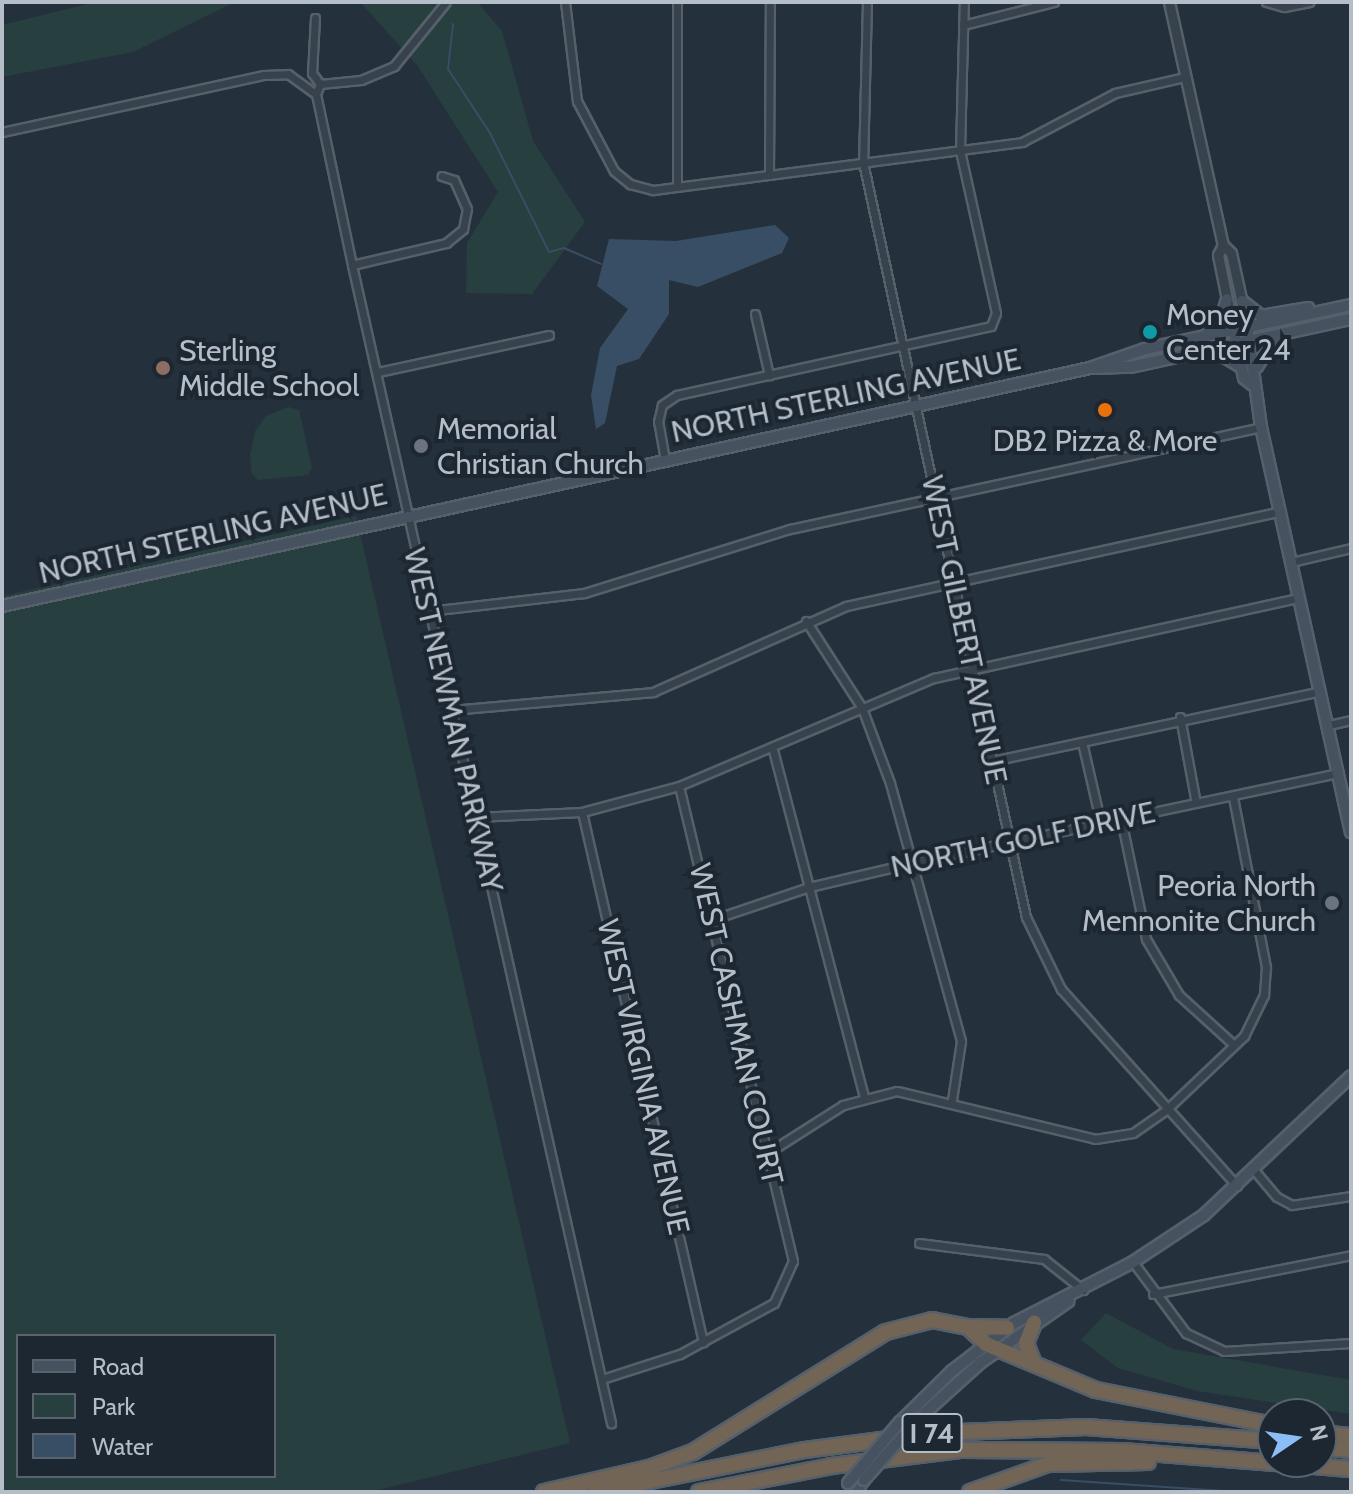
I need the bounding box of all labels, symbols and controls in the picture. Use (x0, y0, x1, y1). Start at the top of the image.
place label: Money Center 24 (1166, 297, 1291, 368)
marker: Money Center 24 (1141, 323, 1159, 341)
place label: Sterling Middle School (179, 333, 359, 404)
street label: NORTH STERLING AVENUE (668, 341, 1024, 451)
marker: Sterling Middle School (154, 359, 172, 377)
marker: DB2 Pizza & More (1096, 401, 1114, 419)
place label: Memorial Christian Church (437, 411, 644, 482)
place label: DB2 Pizza & More (993, 423, 1217, 459)
marker: Memorial Christian Church (412, 437, 430, 455)
street label: WEST GILBERT AVENUE (914, 472, 1014, 788)
street label: NORTH STERLING AVENUE (35, 476, 391, 592)
street label: WEST NEWMAN PARKWAY (396, 544, 510, 896)
street label: NORTH GOLF DRIVE (888, 794, 1158, 886)
street label: WEST CASHMAN COURT (682, 860, 790, 1188)
place label: Peoria North Mennonite Church (1082, 868, 1316, 938)
marker: Peoria North Mennonite Church (1323, 894, 1341, 912)
street label: WEST VIRGINIA AVENUE (589, 916, 697, 1238)
legend (16, 1334, 276, 1478)
text: Road (92, 1352, 144, 1381)
text: Park (92, 1392, 135, 1421)
north arrow (1257, 1398, 1337, 1478)
road number: I 74 (900, 1409, 964, 1457)
text: N (1304, 1422, 1334, 1444)
text: Water (92, 1432, 153, 1461)

